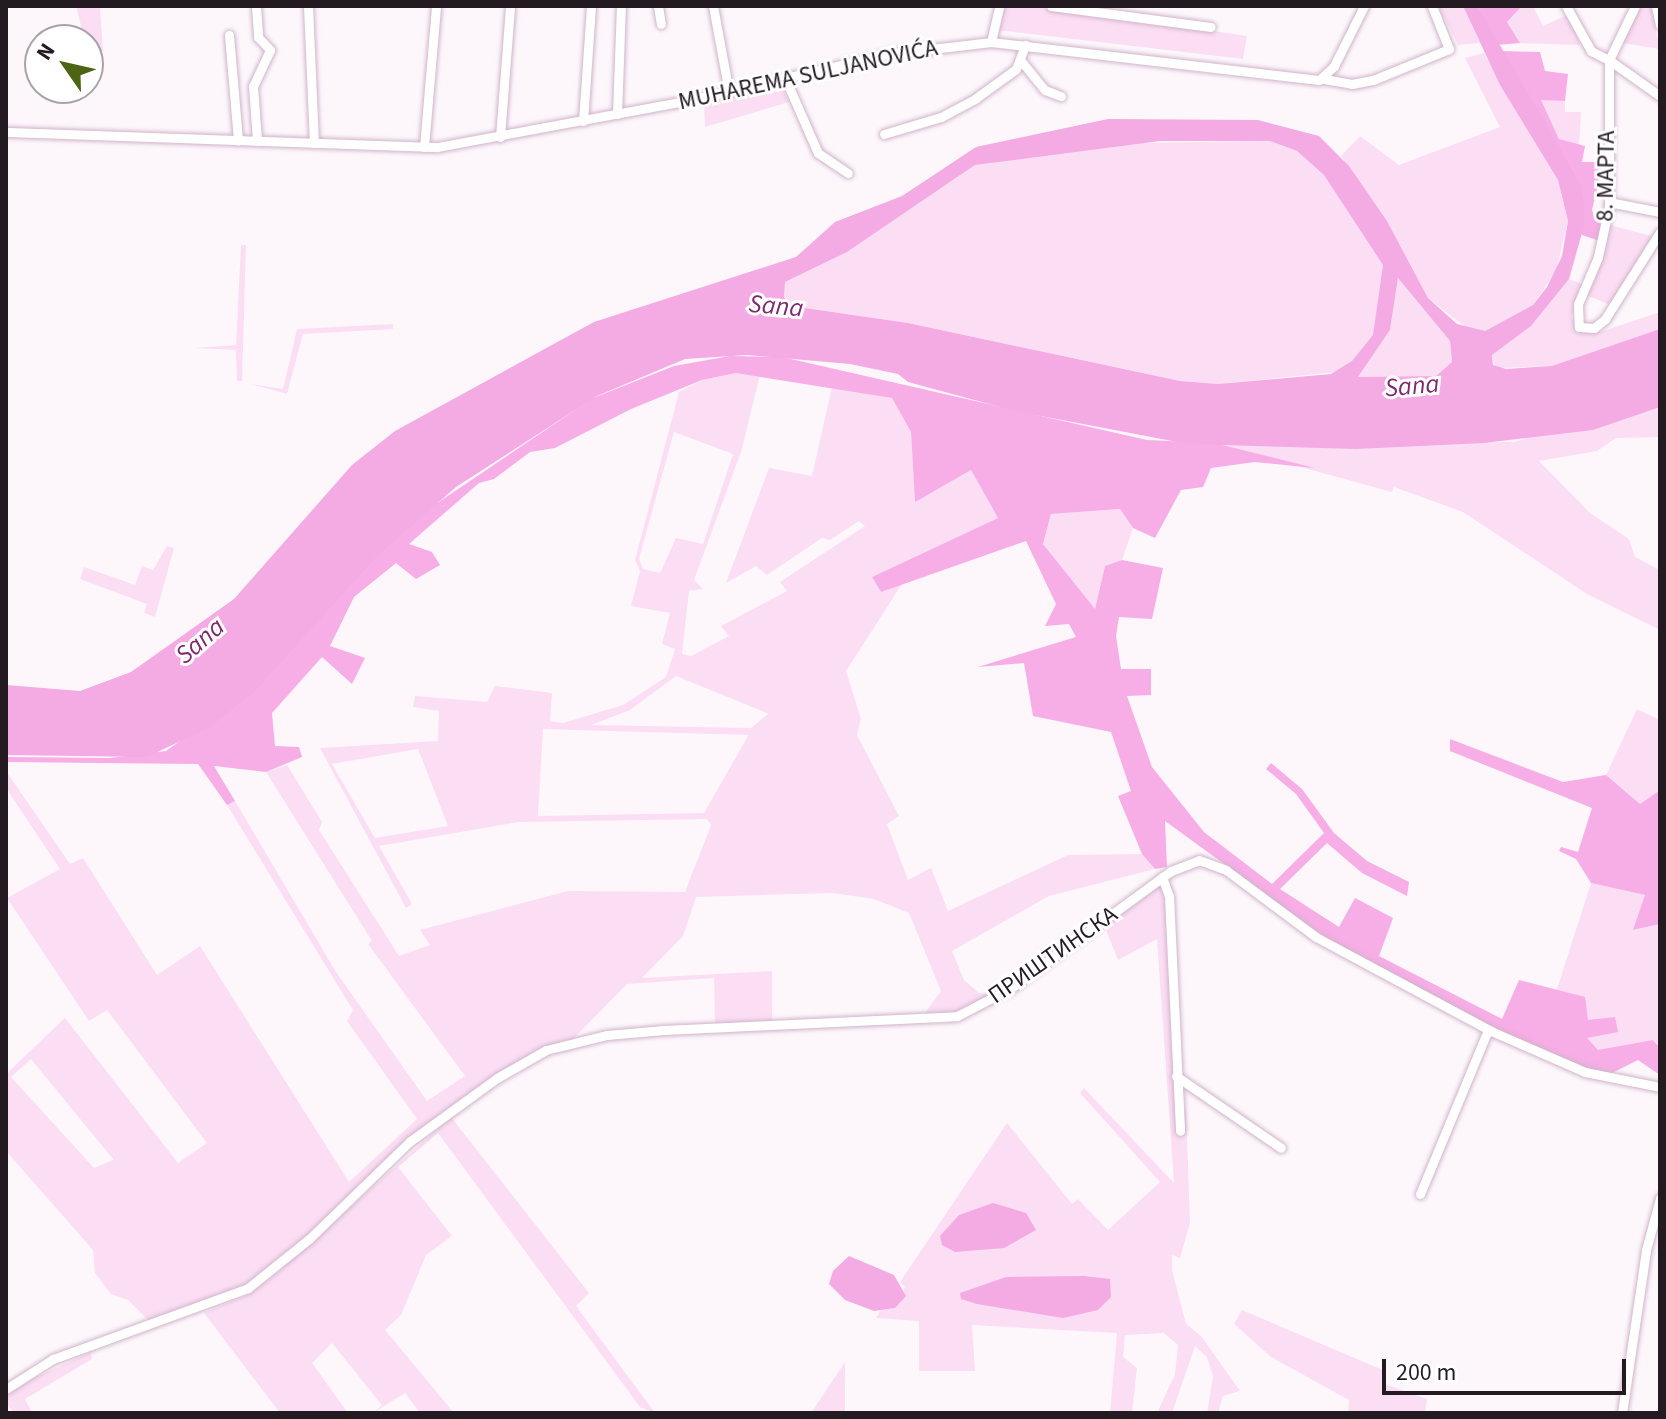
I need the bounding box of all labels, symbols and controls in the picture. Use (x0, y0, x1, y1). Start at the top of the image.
north arrow (24, 24, 104, 104)
street label: MUHAREMA SULJANOVIĆA (676, 33, 940, 117)
text: N (28, 37, 63, 67)
street label: 8. МАРТА (1591, 130, 1621, 222)
water label: Sana (747, 288, 805, 324)
water label: Sana (1383, 368, 1441, 404)
water label: Sana (169, 611, 231, 671)
street label: ПРИШТИНСКА (983, 900, 1123, 1010)
scale bar (1386, 1343, 1630, 1393)
text: 200 m (1396, 1355, 1456, 1390)

